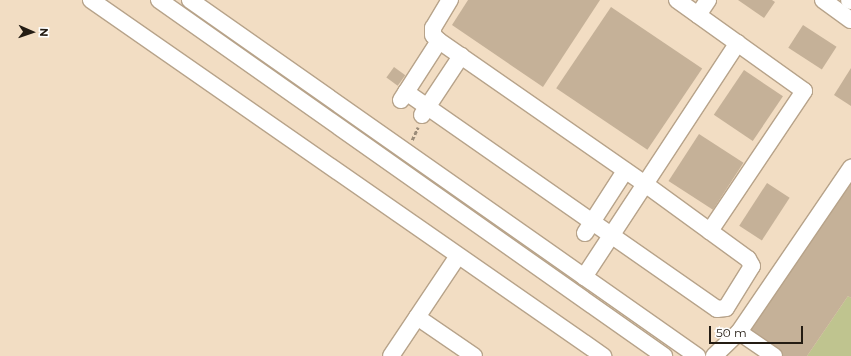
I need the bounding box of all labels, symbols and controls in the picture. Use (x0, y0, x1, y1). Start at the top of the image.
north arrow (12, 12, 52, 52)
text: N (37, 28, 51, 37)
scale bar (711, 318, 805, 344)
text: 50 m (716, 325, 747, 340)

